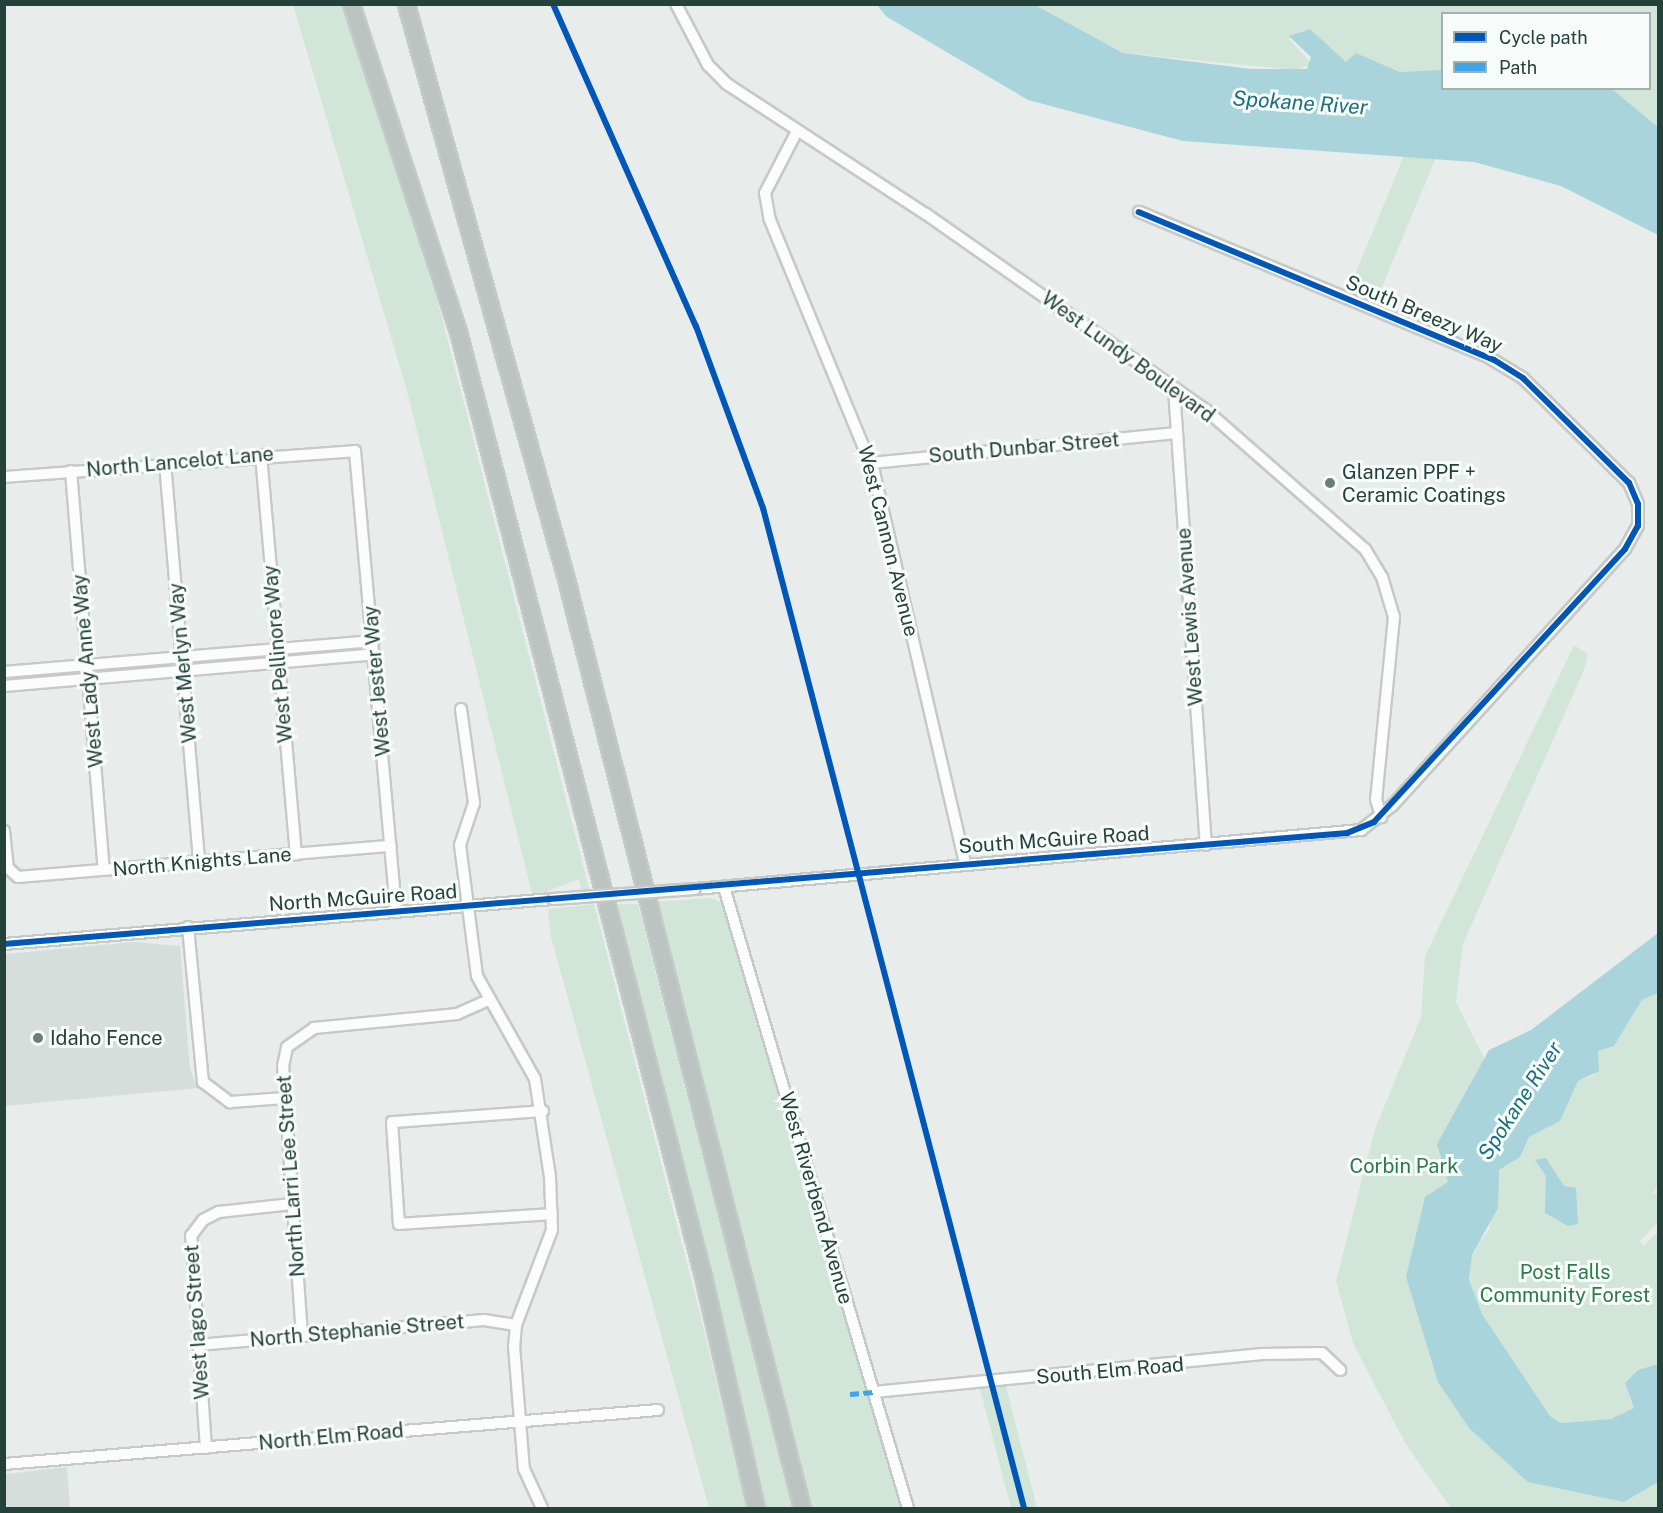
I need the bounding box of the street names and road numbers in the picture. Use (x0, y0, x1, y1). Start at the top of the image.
street label: South Breezy Way (1342, 270, 1506, 358)
street label: West Lundy Boulevard (1037, 286, 1219, 428)
street label: South Dunbar Street (928, 428, 1120, 468)
street label: North Lancelot Lane (85, 442, 275, 482)
street label: West Cannon Avenue (853, 443, 923, 639)
street label: West Lewis Avenue (1172, 527, 1208, 707)
street label: West Pellinore Way (258, 564, 298, 744)
street label: West Lady Anne Way (68, 573, 108, 769)
street label: West Merlyn Way (164, 582, 202, 744)
street label: West Jester Way (358, 604, 396, 758)
street label: South McGuire Road (958, 821, 1150, 859)
street label: North Knights Lane (112, 842, 292, 882)
street label: North McGuire Road (268, 879, 458, 917)
street label: North Larri Lee Street (272, 1074, 310, 1278)
street label: West Riverbend Avenue (774, 1089, 858, 1307)
street label: West Iago Street (180, 1244, 214, 1400)
street label: North Stephanie Street (249, 1310, 465, 1352)
street label: South Elm Road (1035, 1353, 1185, 1389)
street label: North Elm Road (257, 1419, 405, 1455)

